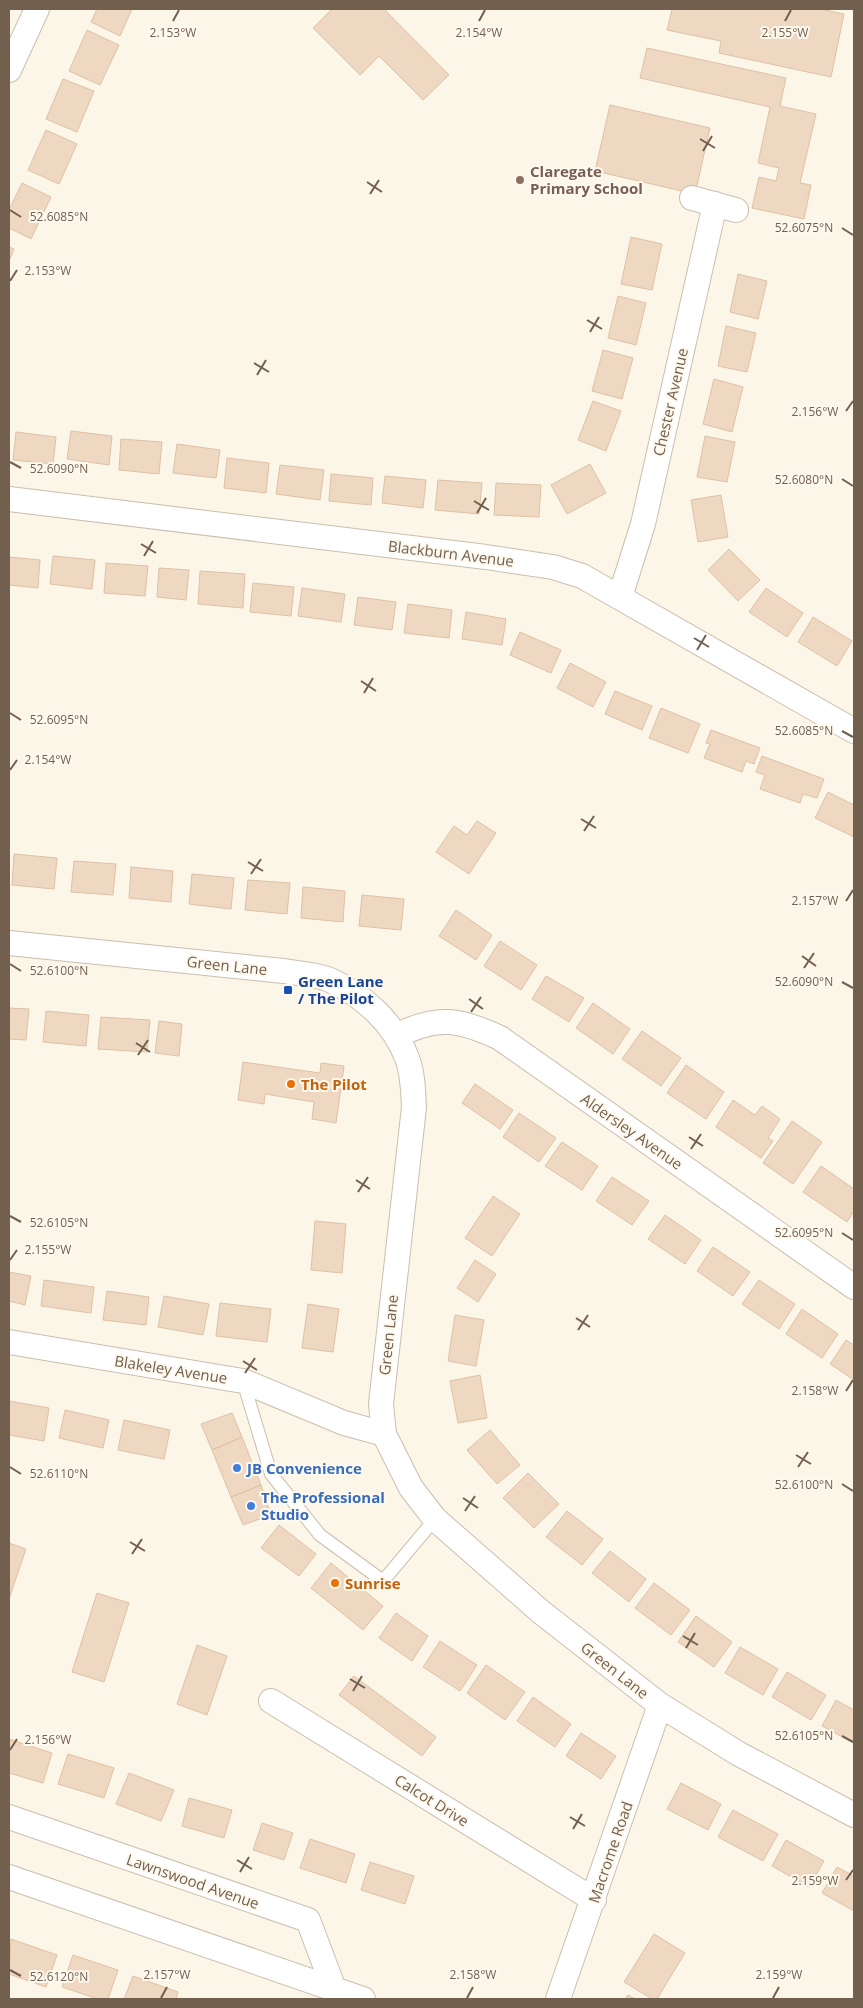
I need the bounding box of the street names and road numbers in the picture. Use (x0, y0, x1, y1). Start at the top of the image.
street label: Chester Avenue (648, 346, 692, 458)
street label: Blackburn Avenue (387, 535, 515, 571)
street label: Green Lane (186, 951, 268, 979)
street label: Aldersley Avenue (577, 1088, 687, 1174)
street label: Green Lane (374, 1294, 402, 1376)
street label: Blakeley Avenue (113, 1350, 229, 1388)
street label: Green Lane (577, 1637, 653, 1703)
street label: Calcot Drive (391, 1769, 473, 1831)
street label: Macrome Road (583, 1799, 637, 1905)
street label: Lawnswood Avenue (124, 1849, 262, 1913)

